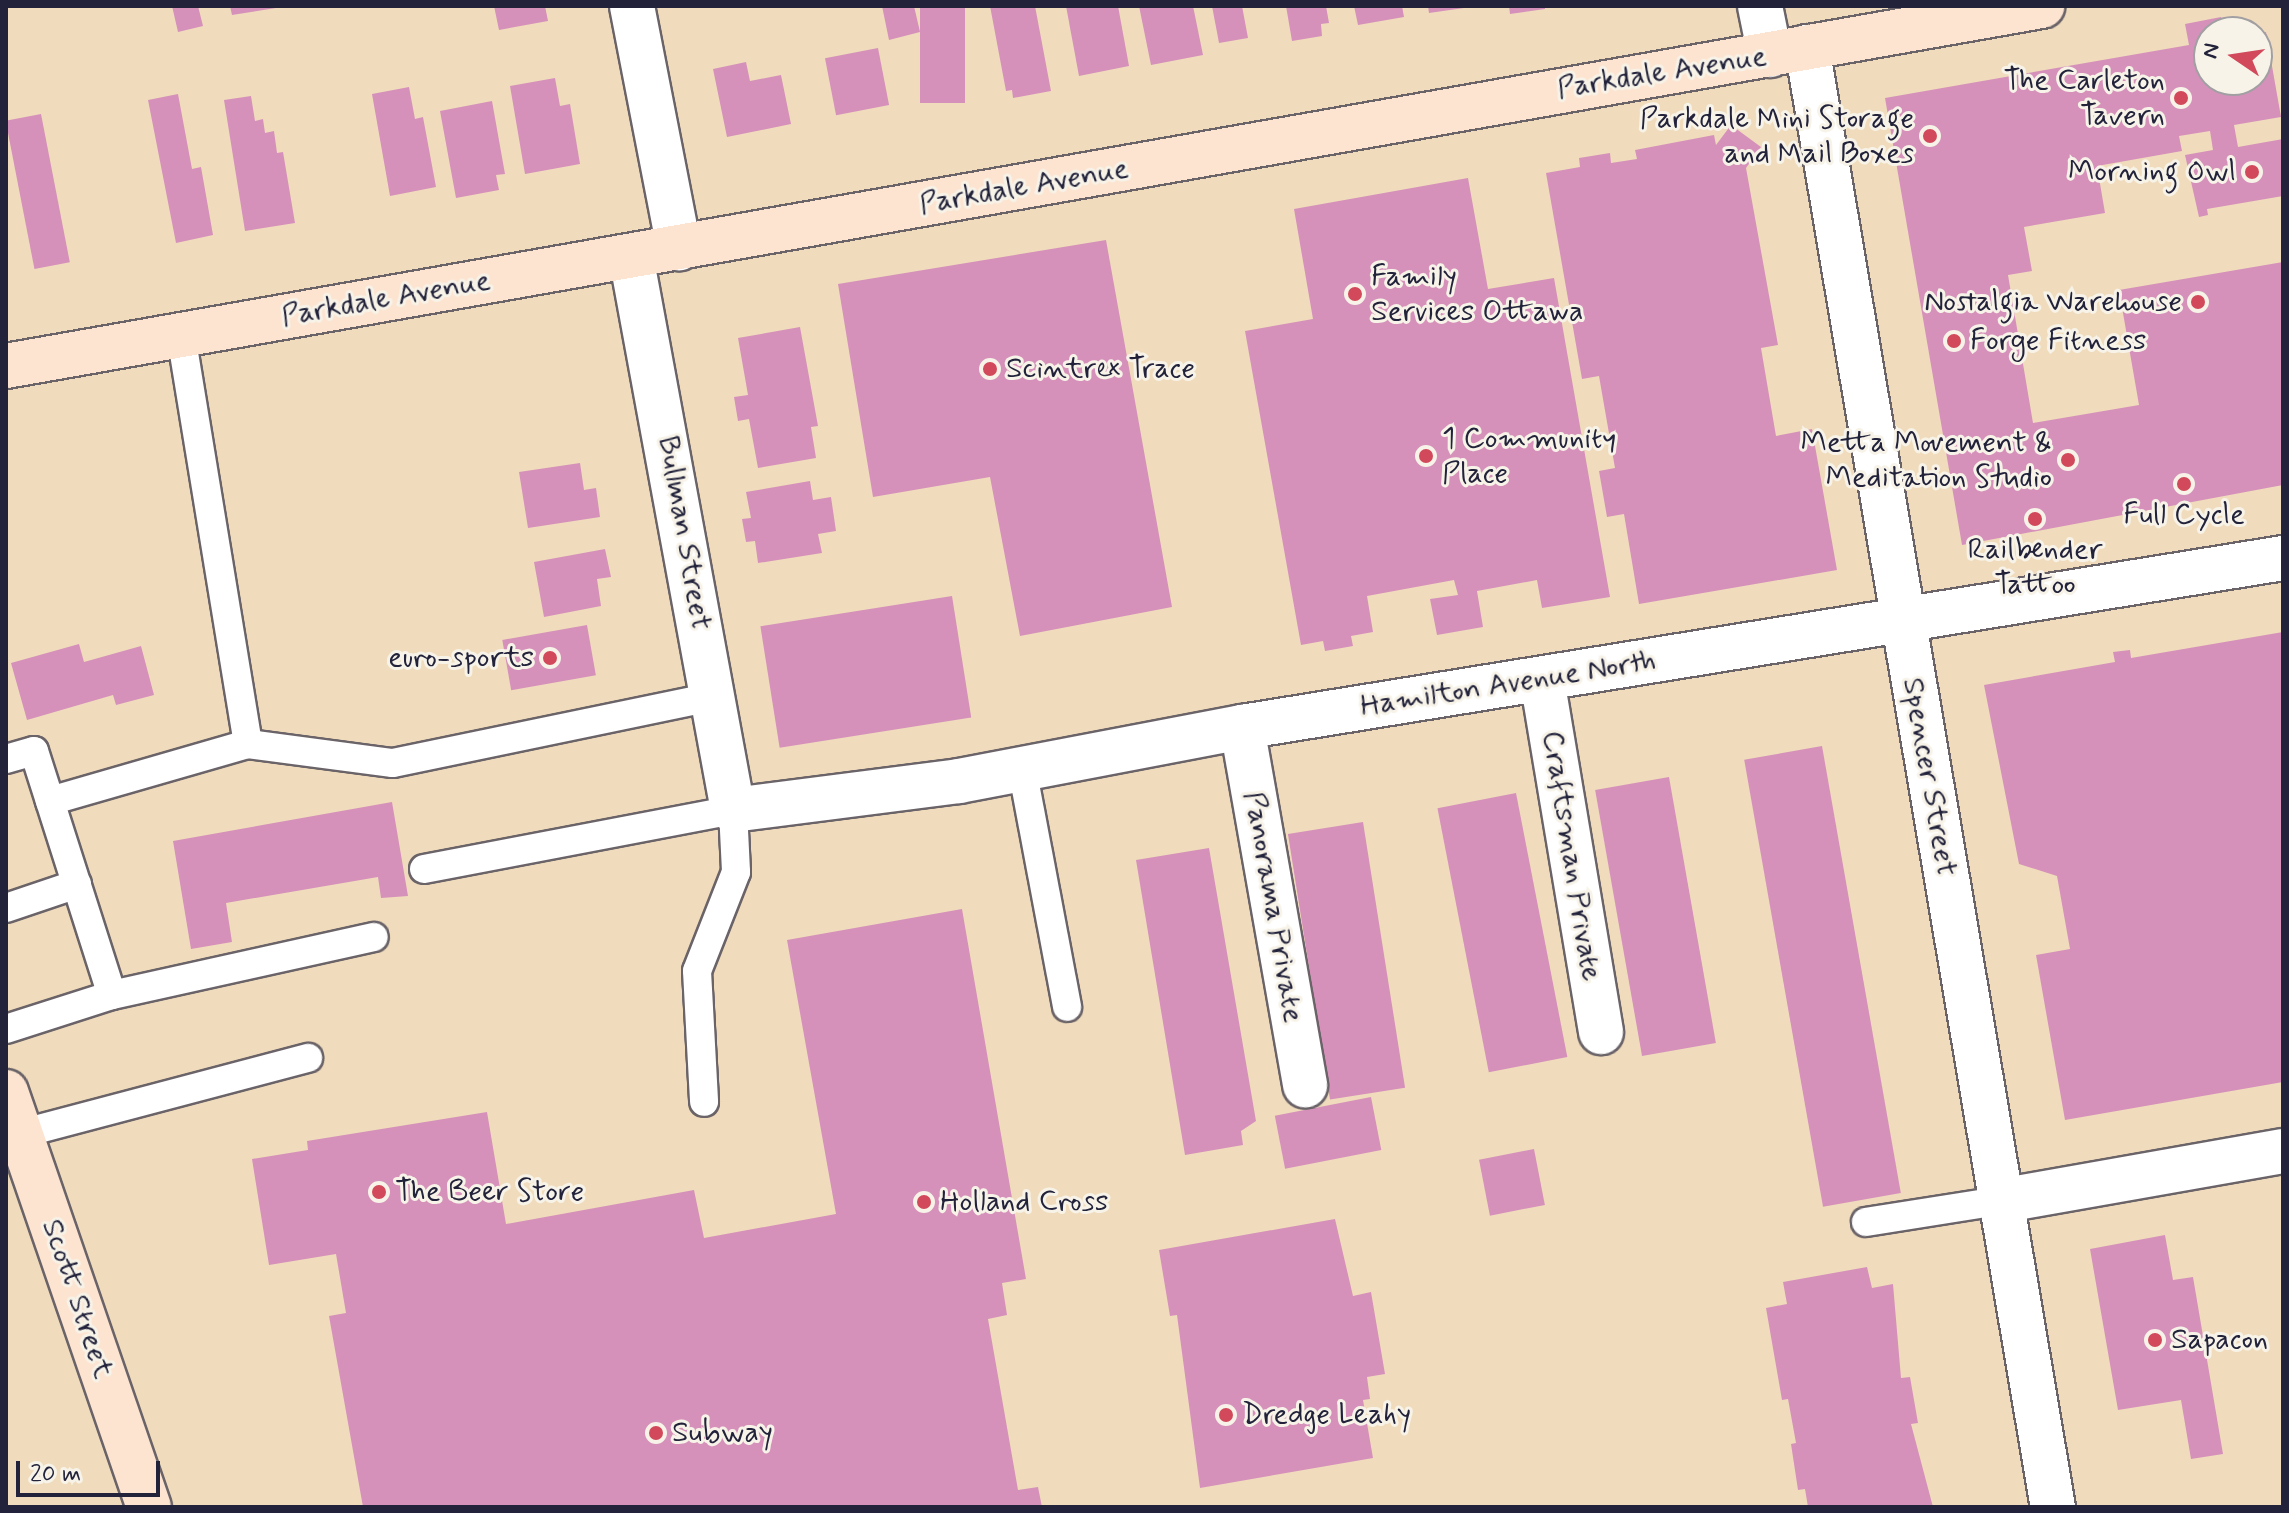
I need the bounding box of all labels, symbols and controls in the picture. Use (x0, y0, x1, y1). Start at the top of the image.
north arrow (2193, 16, 2273, 96)
street label: Parkdale Avenue (1555, 39, 1769, 107)
text: N (2196, 41, 2227, 61)
place label: The Carleton Tavern (1997, 63, 2165, 134)
marker: The Carleton Tavern (2172, 89, 2190, 107)
place label: Parkdale Mini Storage and Mail Boxes (1637, 101, 1914, 172)
marker: Parkdale Mini Storage and Mail Boxes (1921, 127, 1939, 145)
street label: Parkdale Avenue (917, 151, 1131, 223)
place label: Morning Owl (2069, 154, 2236, 190)
marker: Morning Owl (2243, 163, 2261, 181)
place label: Family Services Ottawa (1371, 259, 1584, 330)
street label: Parkdale Avenue (279, 263, 493, 335)
place label: Nostalgia Warehouse (1924, 284, 2182, 320)
marker: Family Services Ottawa (1346, 285, 1364, 303)
marker: Nostalgia Warehouse (2189, 293, 2207, 311)
place label: Forge Fitness (1970, 323, 2145, 359)
marker: Forge Fitness (1945, 332, 1963, 350)
place label: Scintrex Trace (1006, 351, 1195, 387)
marker: Scintrex Trace (981, 360, 999, 378)
place label: 1 Community Place (1442, 421, 1616, 492)
place label: Metta Movement & Meditation Studio (1800, 425, 2052, 496)
street label: Bullman Street (649, 434, 719, 632)
marker: 1 Community Place (1417, 447, 1435, 465)
marker: Metta Movement & Meditation Studio (2059, 451, 2077, 469)
marker: Full Cycle (2175, 475, 2193, 493)
place label: Full Cycle (2123, 497, 2245, 533)
marker: Railbender Tattoo (2026, 510, 2044, 528)
place label: Railbender Tattoo (1967, 532, 2103, 602)
place label: euro-sports (388, 640, 534, 676)
street label: Hamilton Avenue North (1357, 643, 1659, 725)
marker: euro-sports (541, 649, 559, 667)
street label: Spencer Street (1894, 676, 1964, 878)
street label: Craftsman Private (1533, 726, 1609, 986)
street label: Panorama Private (1235, 789, 1311, 1025)
place label: The Beer Store (395, 1174, 584, 1210)
marker: The Beer Store (370, 1183, 388, 1201)
place label: Holland Cross (940, 1184, 1110, 1220)
marker: Holland Cross (915, 1193, 933, 1211)
street label: Scott Street (33, 1215, 121, 1383)
place label: Sapacon (2171, 1322, 2268, 1358)
marker: Sapacon (2146, 1331, 2164, 1349)
place label: Dredge Leahy (1242, 1397, 1416, 1433)
marker: Dredge Leahy (1217, 1406, 1235, 1424)
place label: Subway (672, 1415, 773, 1451)
marker: Subway (647, 1424, 665, 1442)
scale bar (20, 1445, 164, 1495)
text: 20 m (30, 1459, 81, 1490)

